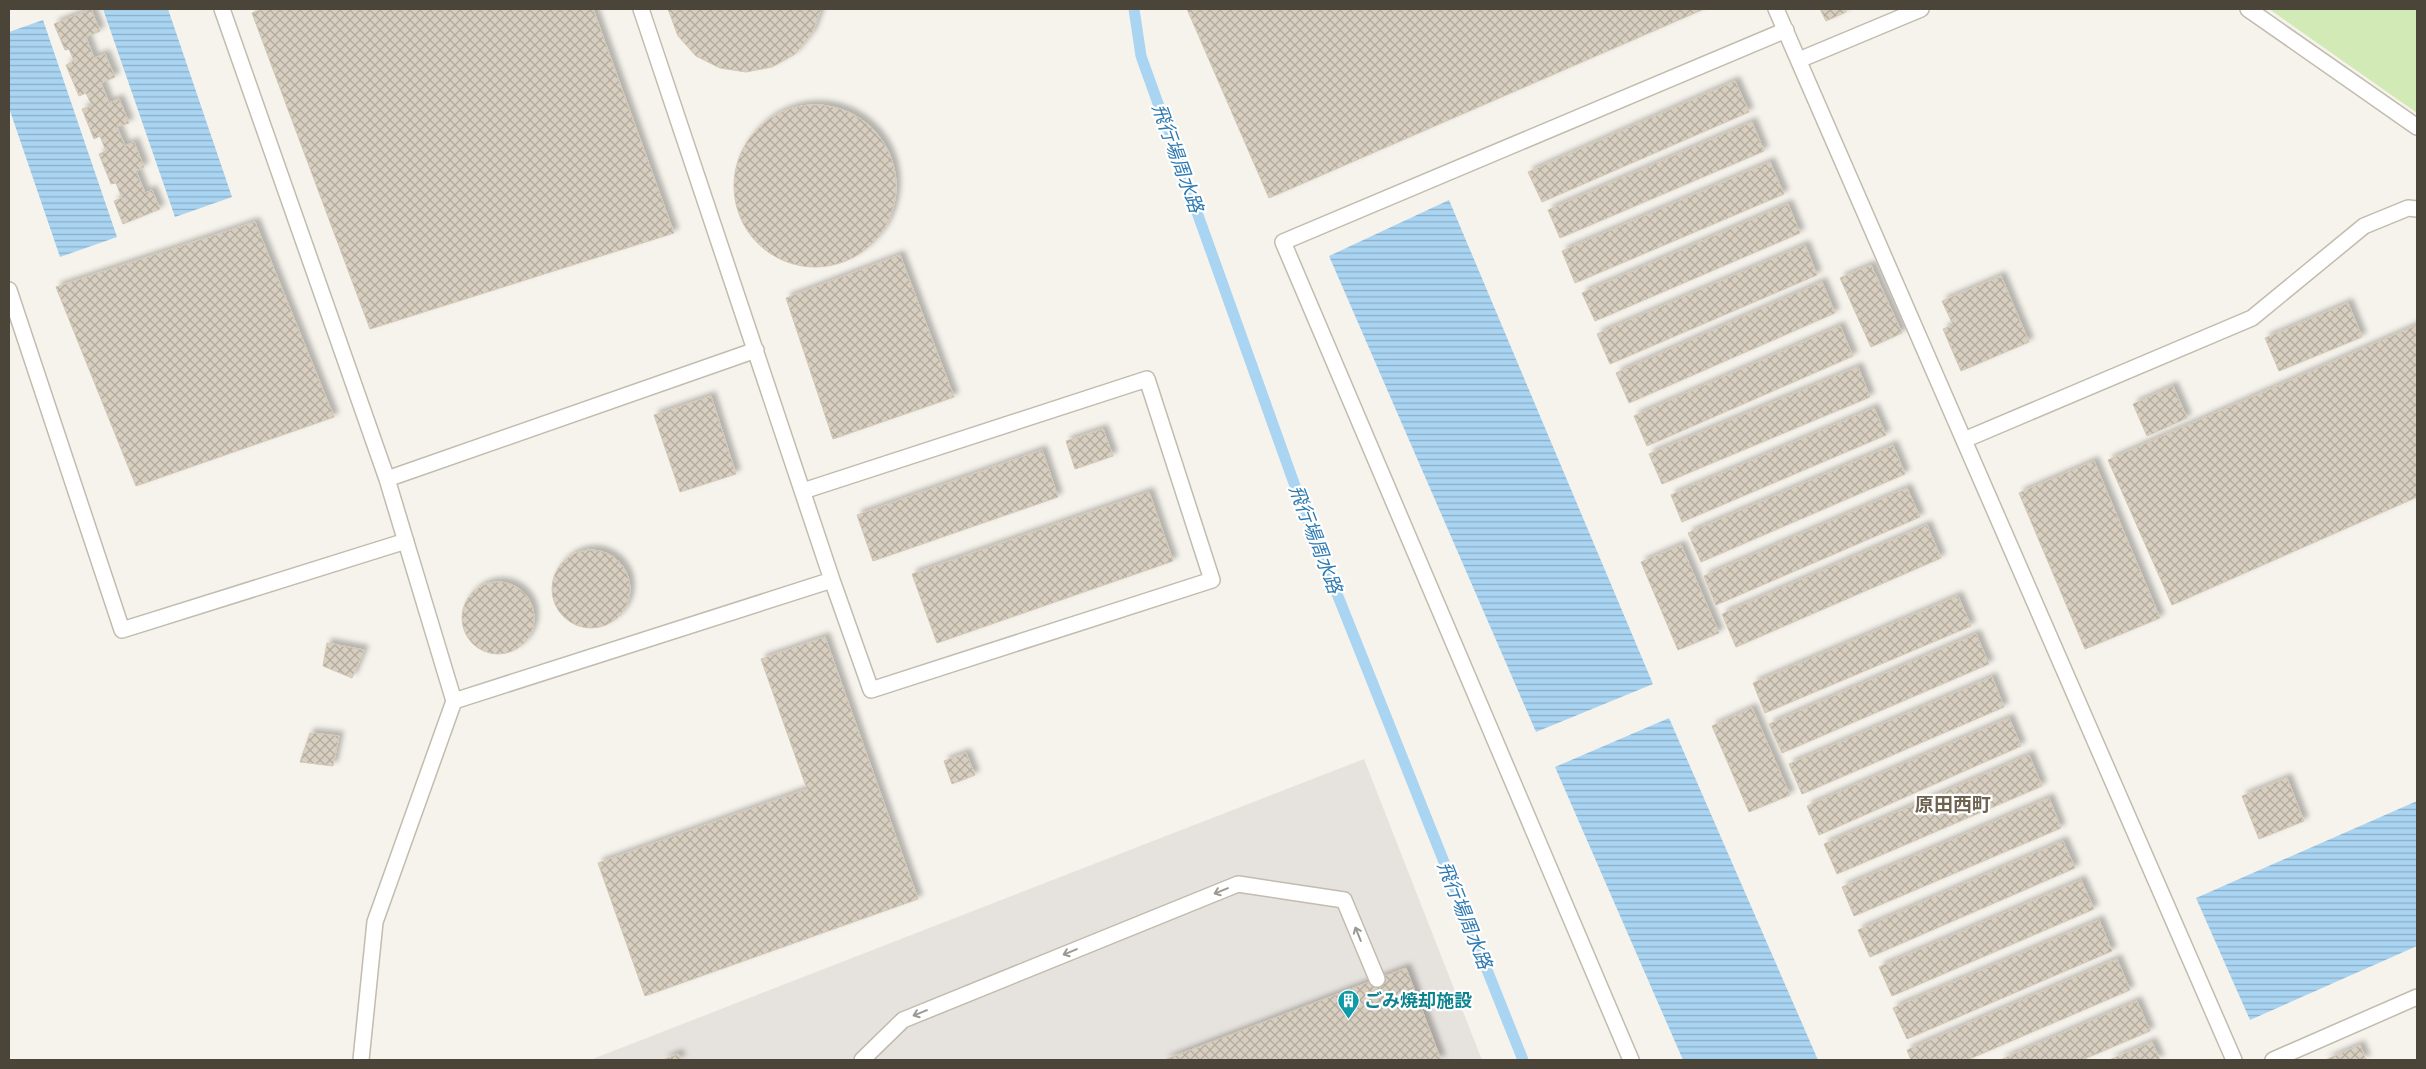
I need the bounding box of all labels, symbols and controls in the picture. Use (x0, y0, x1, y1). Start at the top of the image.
water label: 飛行場周水路 (1147, 100, 1209, 218)
water label: 飛行場周水路 (1284, 481, 1348, 598)
district label: 原田西町 (1915, 792, 1991, 816)
water label: 飛行場周水路 (1433, 858, 1498, 974)
one-way arrow (1214, 887, 1229, 897)
one-way arrow (1353, 927, 1362, 942)
one-way arrow (1063, 948, 1078, 958)
building icon: ごみ焼却施設 (1336, 989, 1360, 1020)
place label: ごみ焼却施設 (1364, 989, 1472, 1012)
one-way arrow (912, 1010, 927, 1019)

